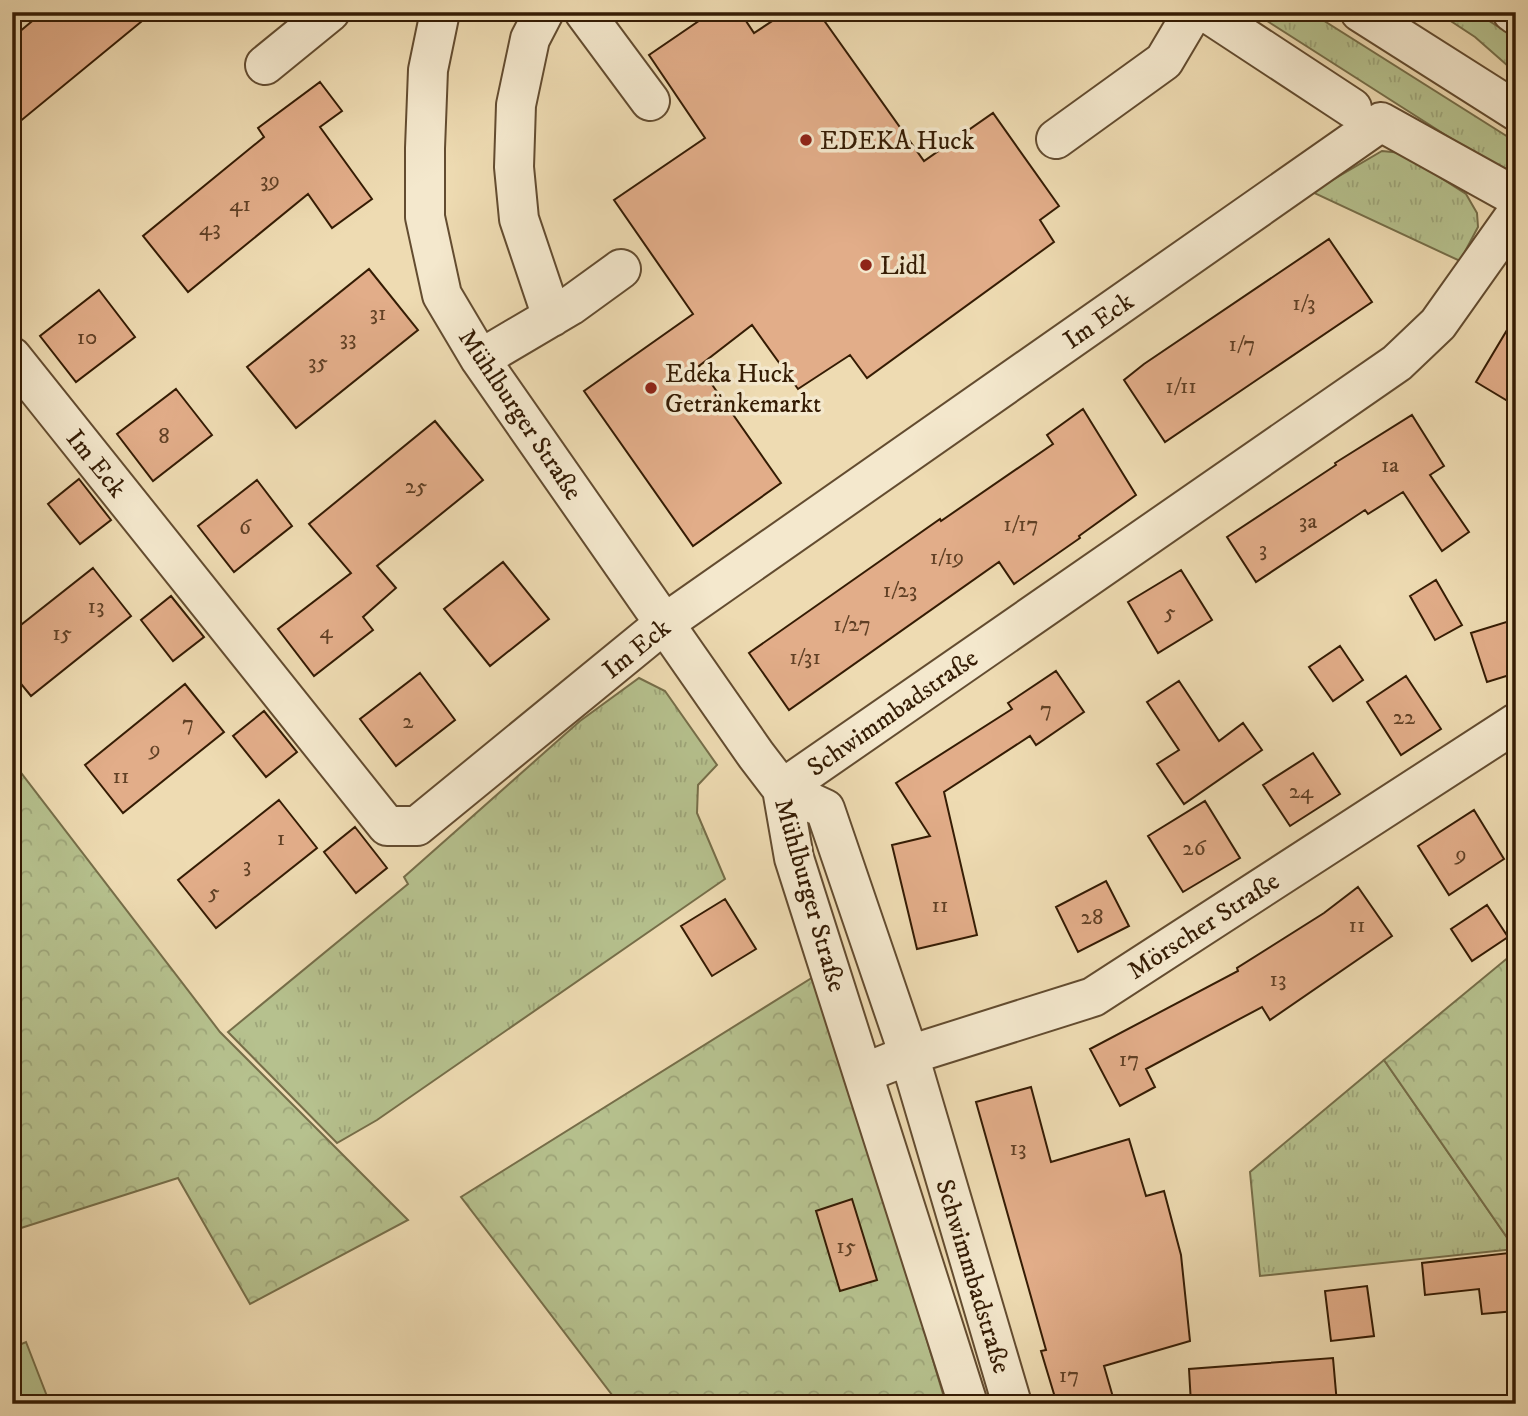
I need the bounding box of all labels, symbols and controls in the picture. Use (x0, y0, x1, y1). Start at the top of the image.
place label: EDEKA Huck (820, 125, 974, 158)
marker: EDEKA Huck (798, 132, 814, 148)
house number: 39 (260, 166, 280, 195)
house number: 41 (229, 190, 251, 219)
house number: 43 (199, 214, 221, 243)
place label: Lidl (880, 250, 926, 283)
marker: Lidl (858, 257, 874, 273)
street label: Im Eck (1057, 285, 1140, 357)
house number: 1/3 (1292, 289, 1316, 318)
house number: 31 (369, 299, 387, 328)
house number: 10 (77, 323, 97, 352)
street label: Mühlburger Straße (450, 323, 589, 507)
house number: 33 (339, 324, 357, 353)
house number: 1/7 (1229, 330, 1255, 359)
house number: 35 (308, 348, 328, 377)
place label: Edeka Huck Getränkemarkt (665, 358, 821, 421)
house number: 1/11 (1165, 372, 1197, 401)
marker: Edeka Huck Getränkemarkt (643, 380, 659, 396)
house number: 8 (158, 422, 170, 451)
street label: Im Eck (58, 423, 133, 505)
house number: 1a (1381, 451, 1399, 480)
house number: 25 (405, 472, 427, 501)
house number: 3a (1299, 507, 1317, 536)
house number: 1/17 (1003, 510, 1039, 539)
house number: 6 (239, 513, 252, 542)
house number: 3 (1259, 535, 1267, 564)
house number: 1/19 (930, 543, 964, 572)
house number: 1/23 (883, 576, 917, 605)
house number: 13 (87, 592, 105, 621)
house number: 5 (1164, 598, 1176, 627)
house number: 1/27 (833, 610, 871, 639)
street label: Im Eck (596, 612, 678, 687)
house number: 4 (319, 617, 333, 646)
house number: 15 (52, 619, 72, 648)
street label: Schwimmbadstraße (801, 642, 985, 784)
house number: 1/31 (789, 643, 821, 672)
house number: 7 (1040, 695, 1052, 724)
house number: 22 (1393, 703, 1416, 732)
house number: 2 (402, 707, 414, 736)
house number: 7 (182, 709, 194, 738)
house number: 9 (148, 735, 161, 764)
house number: 11 (113, 762, 129, 791)
house number: 24 (1289, 777, 1314, 806)
street label: Mühlburger Straße (766, 795, 853, 996)
house number: 1 (277, 824, 285, 853)
house number: 26 (1182, 834, 1207, 863)
house number: 9 (1454, 840, 1467, 869)
house number: 3 (243, 851, 251, 880)
street label: Mörscher Straße (1122, 865, 1286, 988)
house number: 5 (208, 878, 220, 907)
house number: 11 (932, 891, 948, 920)
house number: 28 (1081, 903, 1103, 932)
house number: 11 (1349, 911, 1365, 940)
house number: 13 (1269, 965, 1287, 994)
house number: 17 (1119, 1045, 1139, 1074)
house number: 13 (1009, 1134, 1027, 1163)
street label: Schwimmbadstraße (927, 1176, 1018, 1377)
house number: 15 (836, 1232, 856, 1261)
house number: 17 (1059, 1361, 1079, 1390)

